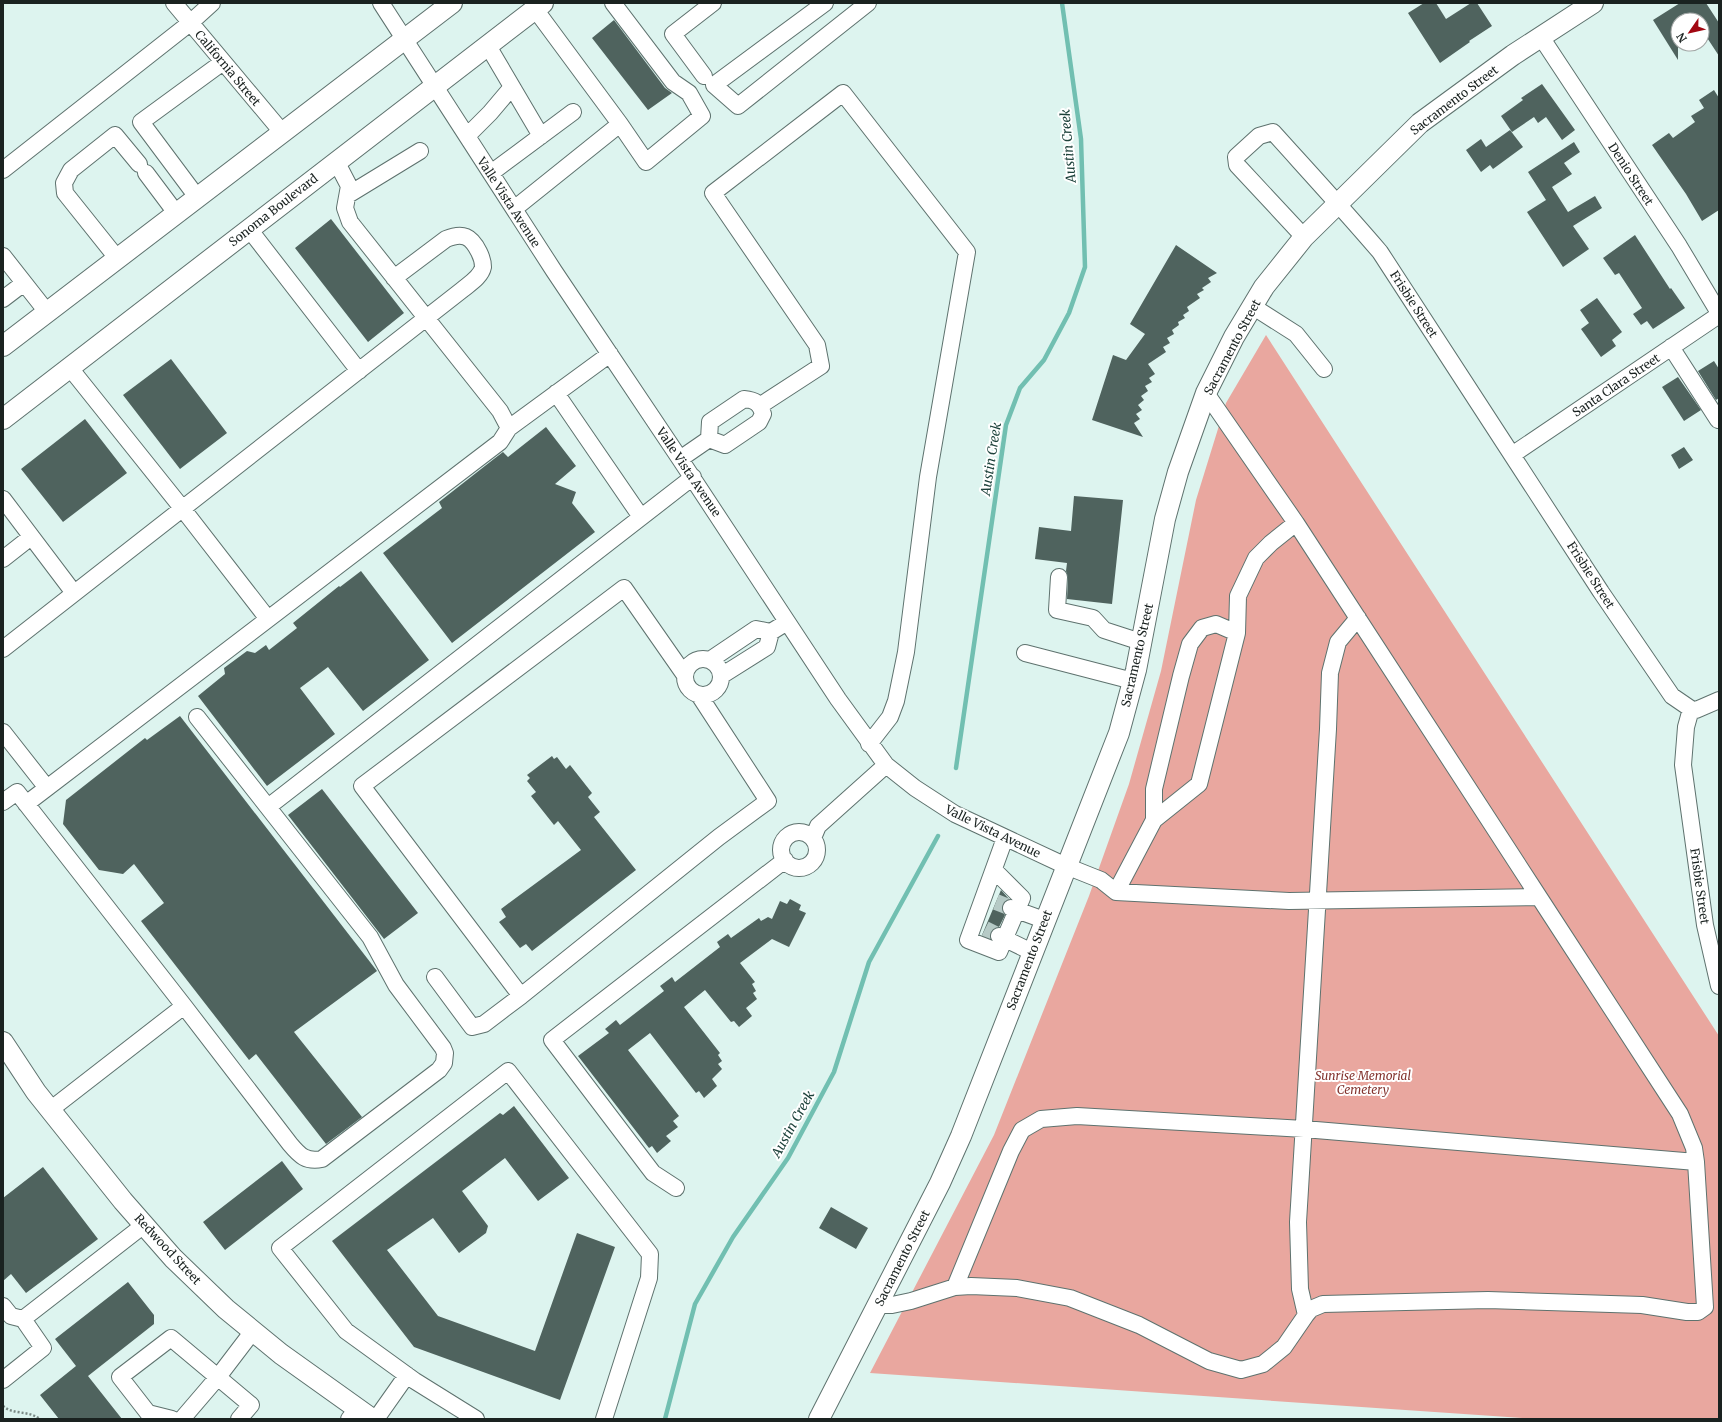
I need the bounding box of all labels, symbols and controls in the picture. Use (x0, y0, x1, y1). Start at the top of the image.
north arrow (1670, 12, 1710, 52)
street label: California Street (192, 27, 264, 109)
text: N (1673, 30, 1690, 45)
street label: Sacramento Street (1407, 62, 1501, 138)
water label: Austin Creek (1056, 109, 1080, 184)
street label: Denio Street (1605, 140, 1657, 208)
street label: Valle Vista Avenue (474, 153, 544, 250)
street label: Sonoma Boulevard (226, 171, 320, 249)
street label: Frisbie Street (1387, 268, 1441, 340)
street label: Sacramento Street (1200, 296, 1264, 397)
street label: Santa Clara Street (1569, 350, 1663, 420)
water label: Austin Creek (977, 421, 1005, 498)
street label: Valle Vista Avenue (653, 424, 724, 519)
street label: Frisbie Street (1564, 539, 1618, 611)
street label: Sacramento Street (1118, 601, 1156, 708)
street label: Valle Vista Avenue (942, 801, 1043, 861)
street label: Frisbie Street (1687, 847, 1713, 925)
street label: Sacramento Street (1003, 908, 1055, 1012)
park label: Sunrise Memorial Cemetery (1315, 1068, 1411, 1097)
water label: Austin Creek (767, 1088, 818, 1161)
street label: Sacramento Street (871, 1207, 933, 1309)
street label: Redwood Street (131, 1211, 205, 1288)

